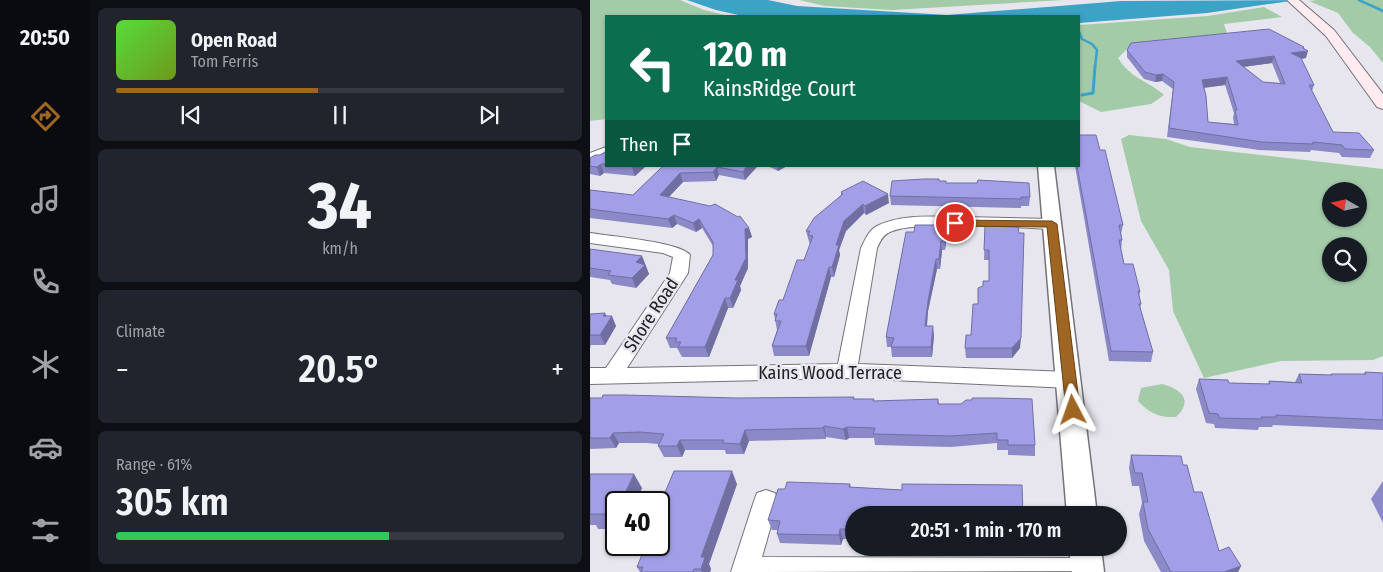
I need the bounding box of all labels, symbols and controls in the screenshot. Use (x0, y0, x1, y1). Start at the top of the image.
text: 20:50 (20, 24, 70, 51)
text: Open Road (191, 29, 277, 52)
text: 120 m (703, 33, 787, 75)
icon: left (620, 35, 685, 100)
text: Tom Ferris (191, 52, 258, 71)
text: KainsRidge Court (703, 75, 856, 102)
icon: directions (28, 99, 63, 134)
icon: previous (177, 101, 205, 129)
icon: pause (326, 101, 354, 129)
icon: next (475, 101, 503, 129)
icon: arrive (668, 130, 696, 158)
text: Then (620, 133, 658, 156)
text: 34 (308, 167, 372, 245)
icon: music (28, 182, 63, 217)
north arrow (1322, 182, 1368, 228)
map controls (1322, 182, 1367, 282)
pin (934, 202, 976, 244)
icon: arrive (941, 209, 969, 237)
button: search (1322, 237, 1367, 282)
text: km/h (322, 239, 358, 258)
icon: phone (28, 264, 63, 299)
street label: Shore Road (619, 274, 683, 356)
text: Climate (116, 322, 165, 341)
text: 20.5° (299, 346, 381, 392)
icon: climate (28, 347, 63, 382)
text: − (116, 353, 129, 386)
text: + (551, 353, 564, 386)
street label: Kains Wood Terrace (758, 362, 902, 384)
position arrow (1046, 383, 1098, 435)
icon: car (28, 430, 63, 465)
text: Range · 61% (116, 455, 192, 474)
text: 305 km (116, 479, 229, 525)
speed limit sign: 40 (605, 491, 670, 556)
icon: filters (28, 513, 63, 548)
text: 20:51 · 1 min · 170 m (911, 519, 1061, 542)

